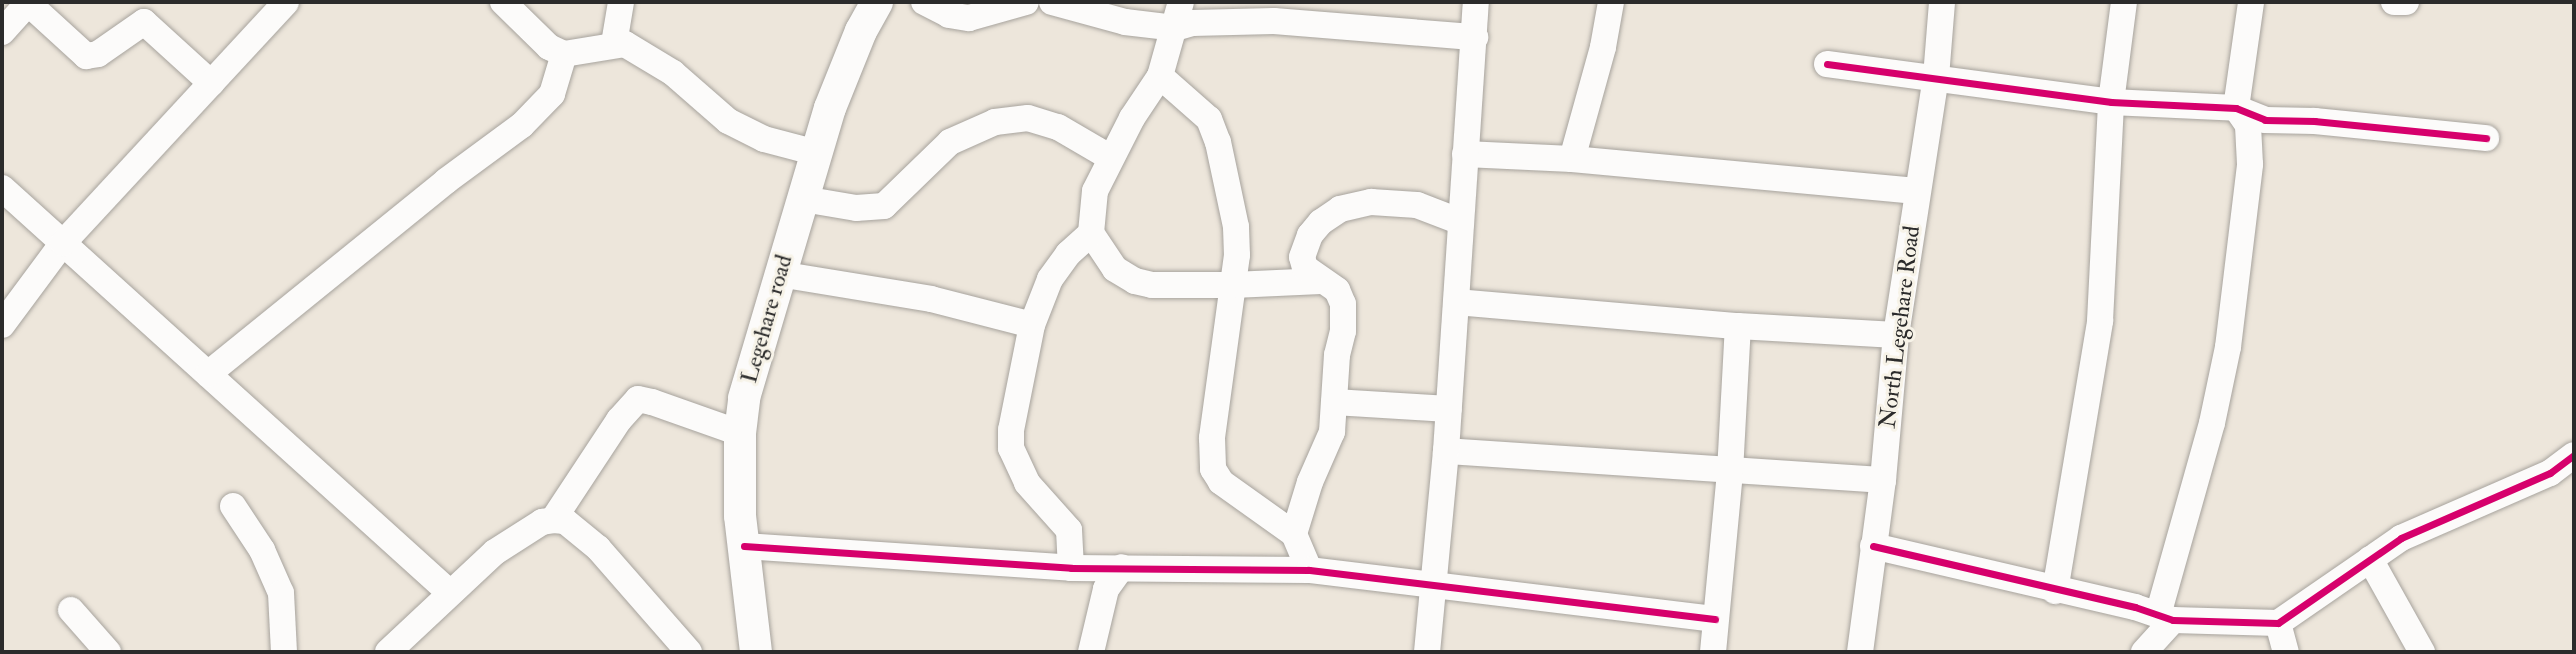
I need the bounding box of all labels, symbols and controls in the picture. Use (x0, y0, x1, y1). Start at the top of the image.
street label: North Legehare Road (1874, 224, 1926, 430)
street label: Legehare road (736, 252, 798, 386)

